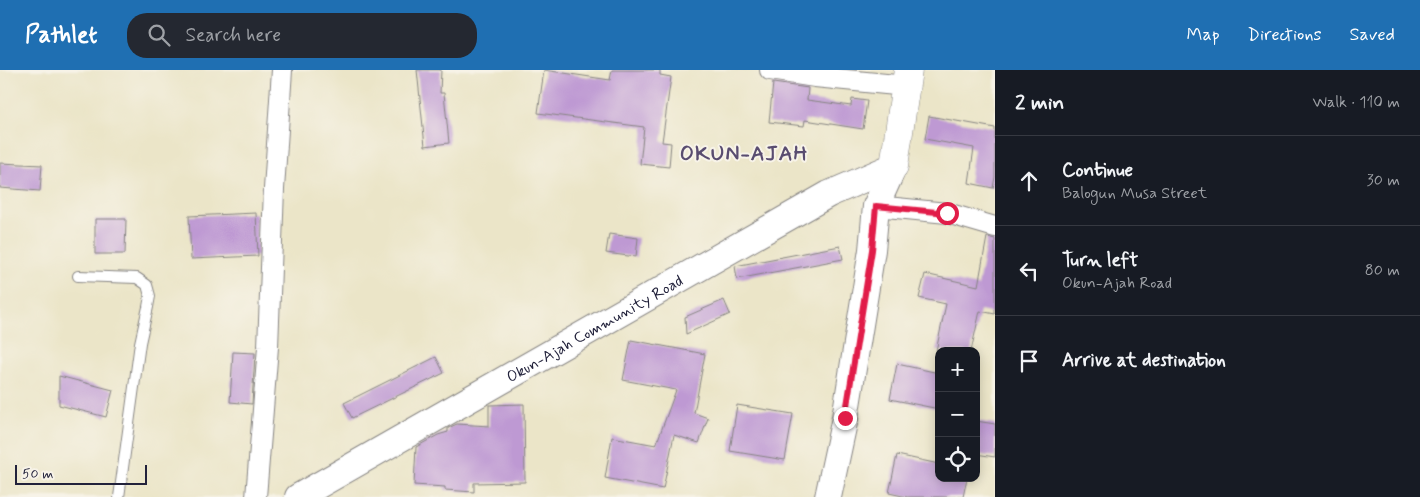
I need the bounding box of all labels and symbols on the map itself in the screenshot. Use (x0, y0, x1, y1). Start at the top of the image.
district label: OKUN-AJAH (680, 140, 808, 168)
route start (936, 202, 959, 225)
street label: Okun-Ajah Community Road (503, 271, 687, 388)
route end (834, 407, 857, 430)
scale bar (15, 462, 148, 485)

